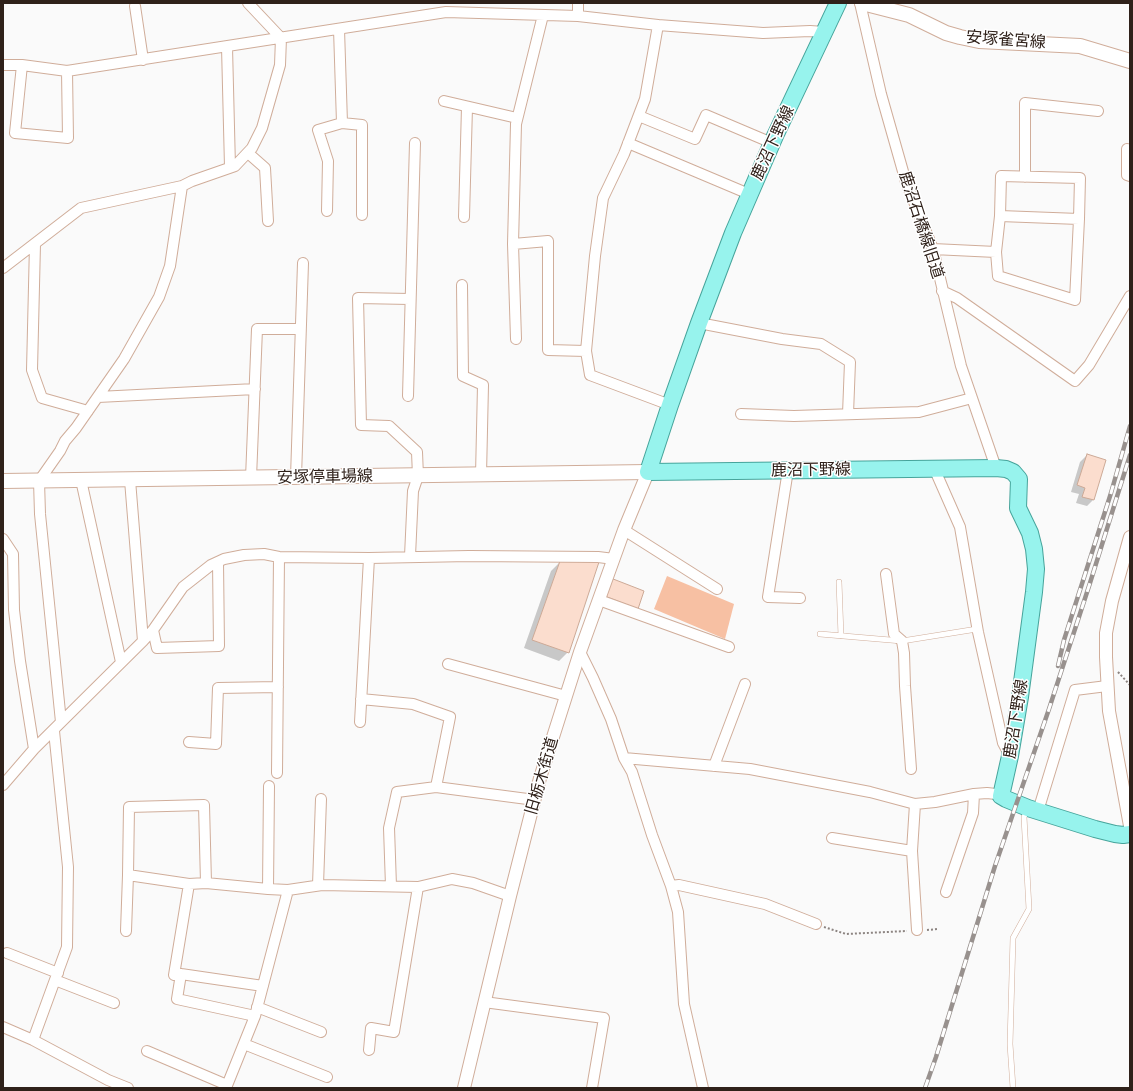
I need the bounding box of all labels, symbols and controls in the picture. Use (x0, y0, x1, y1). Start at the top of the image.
street label: 安塚雀宮線 (965, 28, 1047, 52)
street label: 鹿沼下野線 (747, 103, 799, 183)
street label: 鹿沼石橋線旧道 (895, 169, 947, 281)
street label: 鹿沼下野線 (771, 460, 851, 480)
street label: 安塚停車場線 (277, 467, 373, 487)
street label: 鹿沼下野線 (1000, 678, 1032, 760)
street label: 旧栃木街道 (522, 735, 562, 817)

